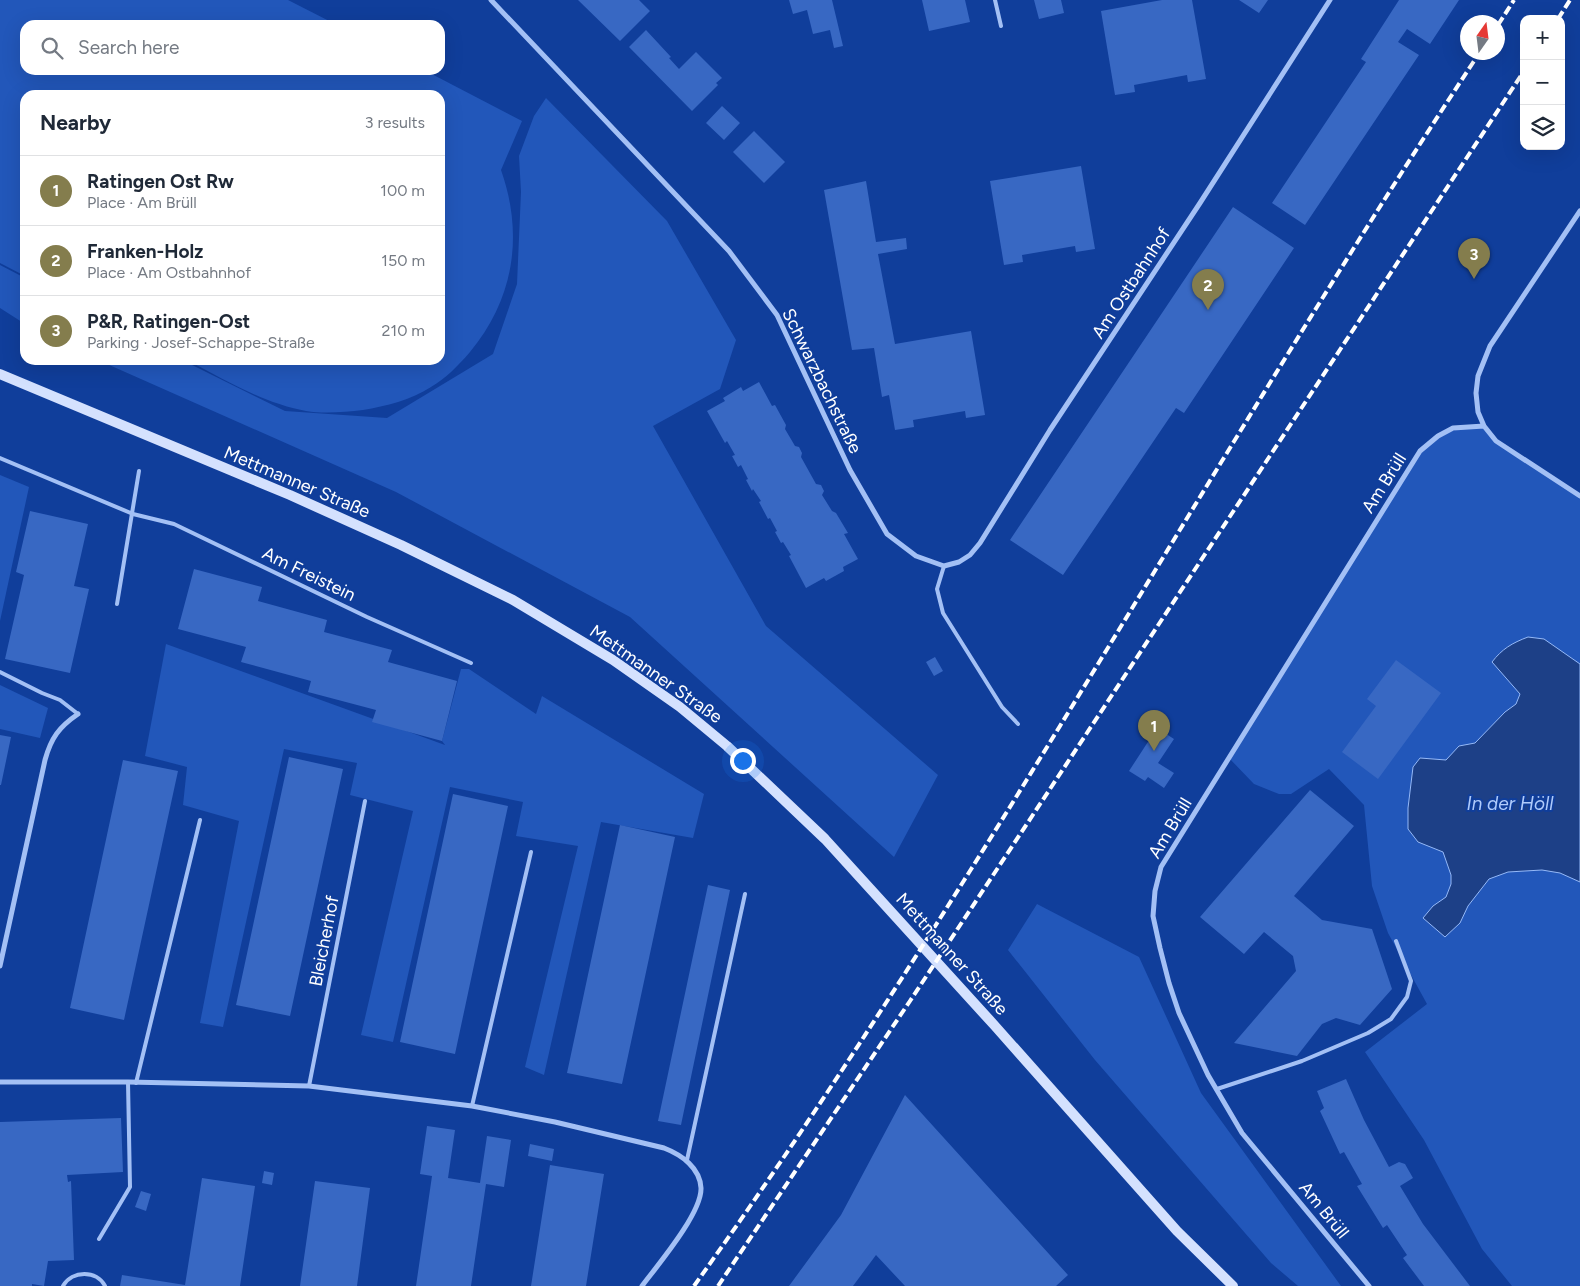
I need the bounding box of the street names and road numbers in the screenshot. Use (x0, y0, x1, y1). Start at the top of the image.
street label: Am Ostbahnhof (1087, 223, 1175, 343)
street label: Schwarzbachstraße (777, 305, 867, 457)
street label: Mettmanner Straße (221, 441, 374, 523)
street label: Am Brüll (1357, 449, 1411, 517)
street label: Am Freistein (259, 542, 359, 606)
street label: Mettmanner Straße (586, 620, 727, 728)
street label: Am Brüll (1143, 794, 1197, 862)
street label: Mettmanner Straße (891, 888, 1013, 1020)
street label: Bleicherhof (304, 894, 344, 988)
street label: Am Brüll (1294, 1177, 1354, 1243)

